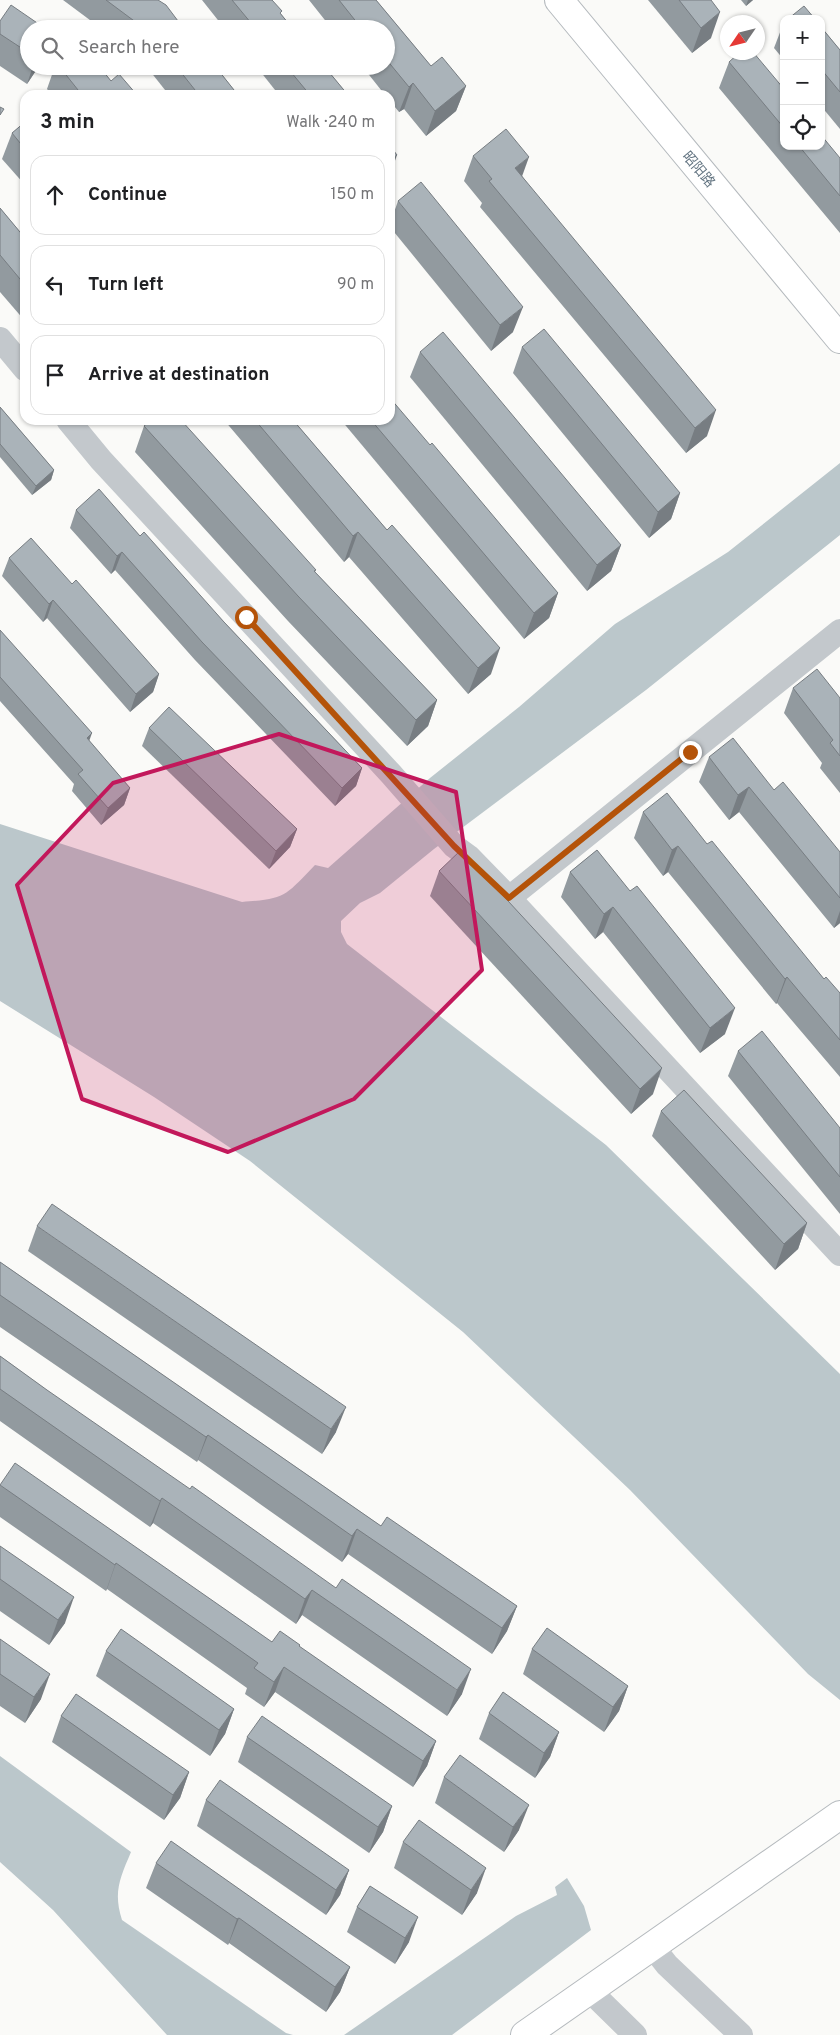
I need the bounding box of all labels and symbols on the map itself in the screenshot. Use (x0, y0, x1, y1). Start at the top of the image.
north arrow (720, 15, 765, 60)
street label: 昭阳路 (678, 148, 718, 192)
route start (235, 606, 258, 629)
route end (679, 741, 702, 764)

